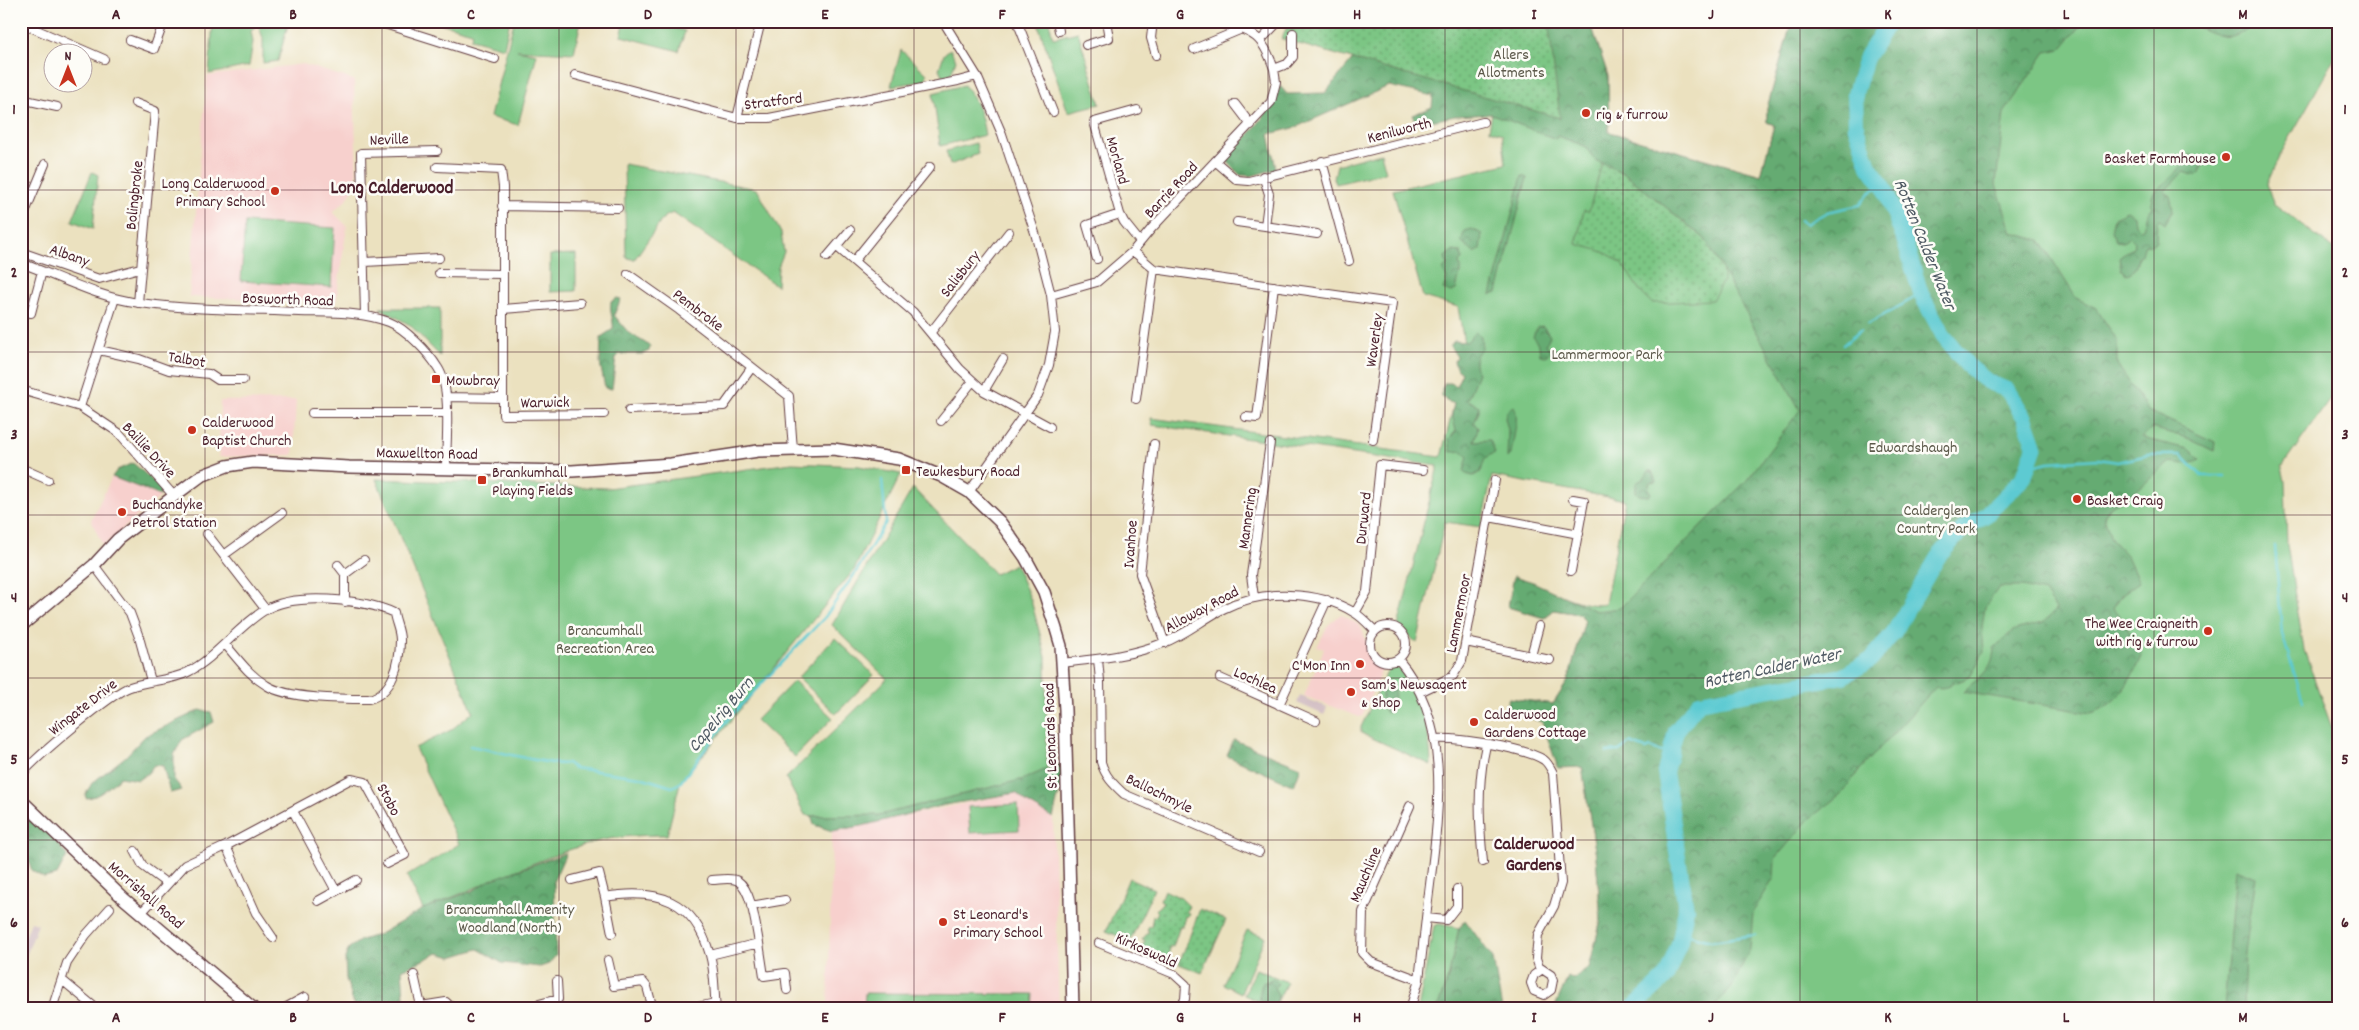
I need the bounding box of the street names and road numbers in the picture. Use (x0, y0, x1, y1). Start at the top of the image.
street label: Stratford (743, 88, 804, 117)
street label: Kenilworth (1365, 112, 1434, 150)
street label: Neville (369, 128, 409, 153)
street label: Morland (1099, 134, 1134, 187)
street label: Barrie Road (1139, 157, 1204, 224)
street label: Bolingbroke (120, 160, 151, 231)
street label: Albany (46, 239, 93, 274)
street label: Salisbury (935, 246, 987, 303)
street label: Pembroke (667, 284, 728, 338)
street label: Bosworth Road (242, 287, 334, 314)
street label: Waverley (1360, 312, 1391, 369)
street label: Talbot (166, 346, 207, 375)
street label: Warwick (520, 392, 570, 415)
street label: Baillie Drive (116, 417, 180, 484)
street label: Maxwellton Road (376, 442, 478, 467)
street label: Mannering (1233, 486, 1264, 551)
street label: Durward (1350, 491, 1379, 545)
street label: Ivanhoe (1118, 519, 1145, 569)
street label: Lammermoor (1441, 572, 1478, 655)
street label: Alloway Road (1161, 581, 1243, 639)
street label: Lochlea (1229, 661, 1281, 701)
street label: Wingate Drive (44, 674, 123, 742)
street label: St Leonards Road (1038, 683, 1065, 789)
street label: Ballochmyle (1122, 768, 1196, 820)
street label: Stobo (370, 780, 406, 821)
street label: Mauchline (1344, 843, 1388, 906)
street label: Morrishall Road (102, 856, 188, 935)
street label: Kirkoswald (1111, 927, 1181, 975)

